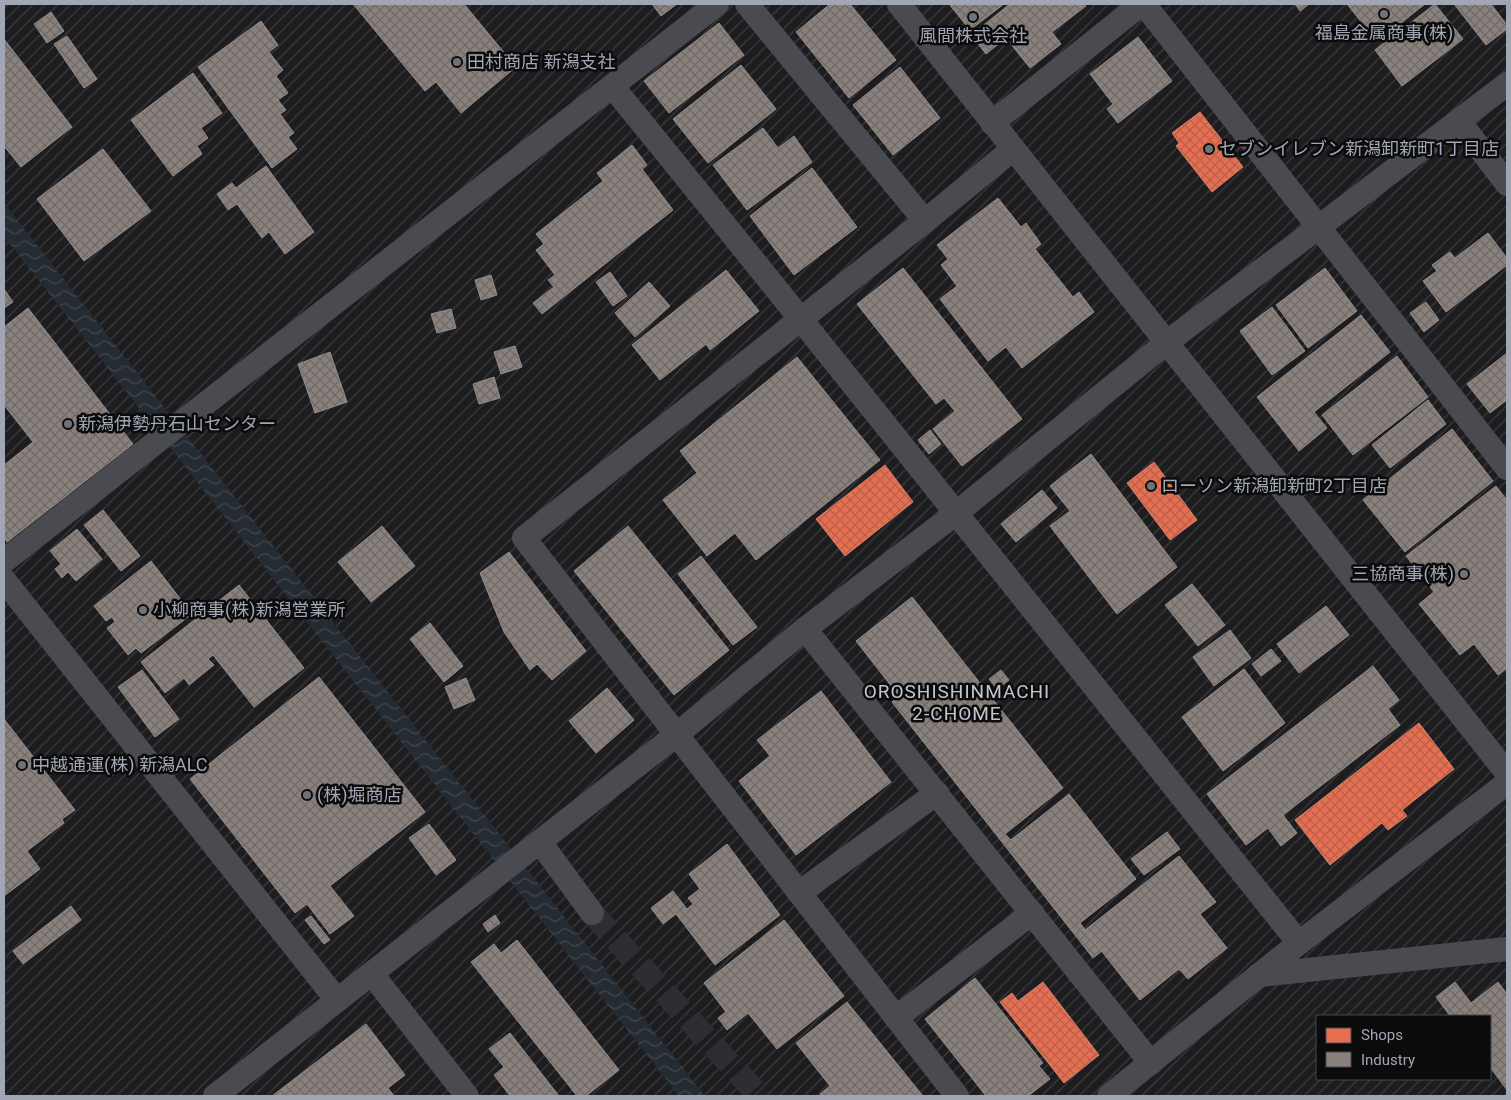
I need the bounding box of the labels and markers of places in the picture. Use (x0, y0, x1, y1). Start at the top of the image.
marker: 福島金属商事(株) (1378, 8, 1390, 20)
marker: 風間株式会社 (967, 11, 979, 23)
place label: 福島金属商事(株) (1315, 22, 1453, 44)
place label: 風間株式会社 (919, 25, 1027, 46)
place label: 田村商店 新潟支社 (467, 51, 615, 72)
marker: 田村商店 新潟支社 (451, 56, 463, 68)
place label: セブンイレブン新潟卸新町1丁目店 (1219, 138, 1499, 159)
marker: セブンイレブン新潟卸新町1丁目店 (1203, 143, 1215, 155)
place label: 新潟伊勢丹石山センター (78, 413, 276, 434)
marker: 新潟伊勢丹石山センター (62, 418, 74, 430)
place label: ローソン新潟卸新町2丁目店 (1161, 475, 1387, 496)
marker: ローソン新潟卸新町2丁目店 (1145, 480, 1157, 492)
place label: 三協商事(株) (1352, 563, 1454, 585)
marker: 三協商事(株) (1458, 568, 1470, 580)
place label: 小柳商事(株)新潟営業所 (153, 599, 345, 621)
marker: 小柳商事(株)新潟営業所 (137, 604, 149, 616)
place label: 中越通運(株) 新潟ALC (32, 754, 207, 776)
marker: 中越通運(株) 新潟ALC (16, 759, 28, 771)
place label: (株)堀商店 (317, 784, 401, 806)
marker: (株)堀商店 (301, 789, 313, 801)

